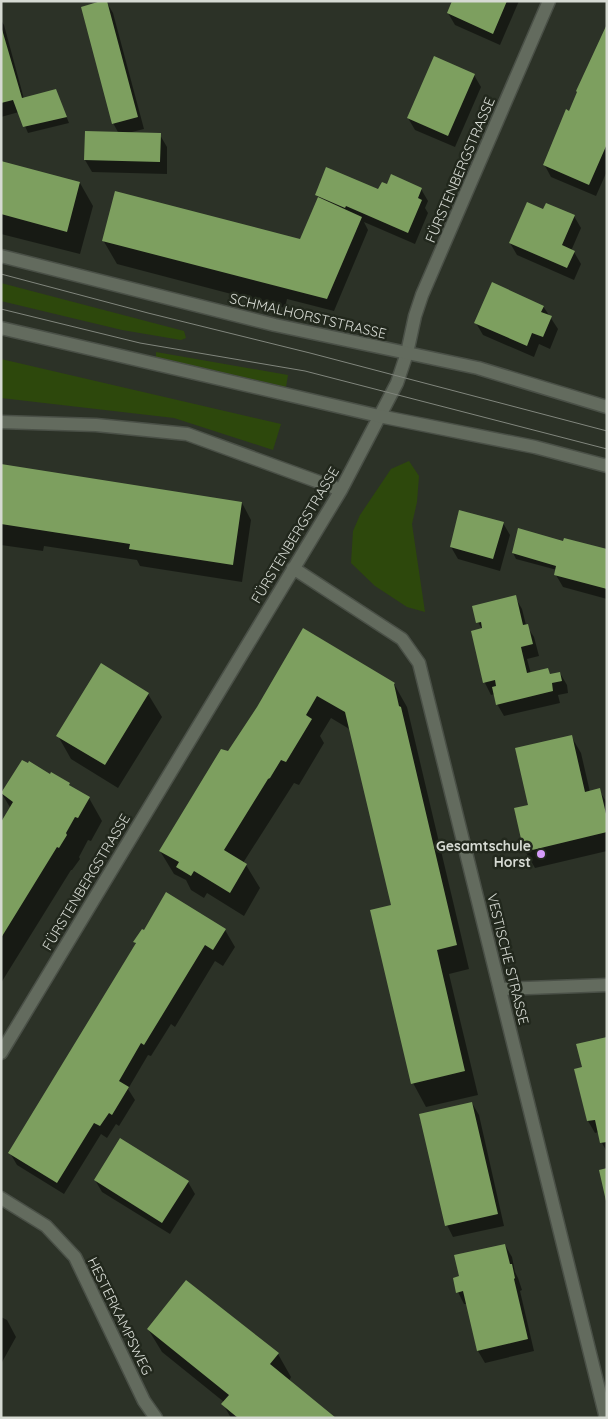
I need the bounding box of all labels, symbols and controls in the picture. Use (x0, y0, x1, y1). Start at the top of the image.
street label: FÜRSTENBERGSTRASSE (421, 95, 499, 245)
street label: SCHMALHORSTSTRASSE (228, 289, 388, 343)
street label: FÜRSTENBERGSTRASSE (247, 463, 343, 607)
street label: FÜRSTENBERGSTRASSE (38, 810, 134, 954)
place label: Gesamtschule Horst (436, 837, 531, 871)
marker: Gesamtschule Horst (535, 848, 547, 860)
street label: VESTISCHE STRASSE (483, 892, 533, 1026)
street label: HESTERKAMPSWEG (84, 1254, 156, 1378)

